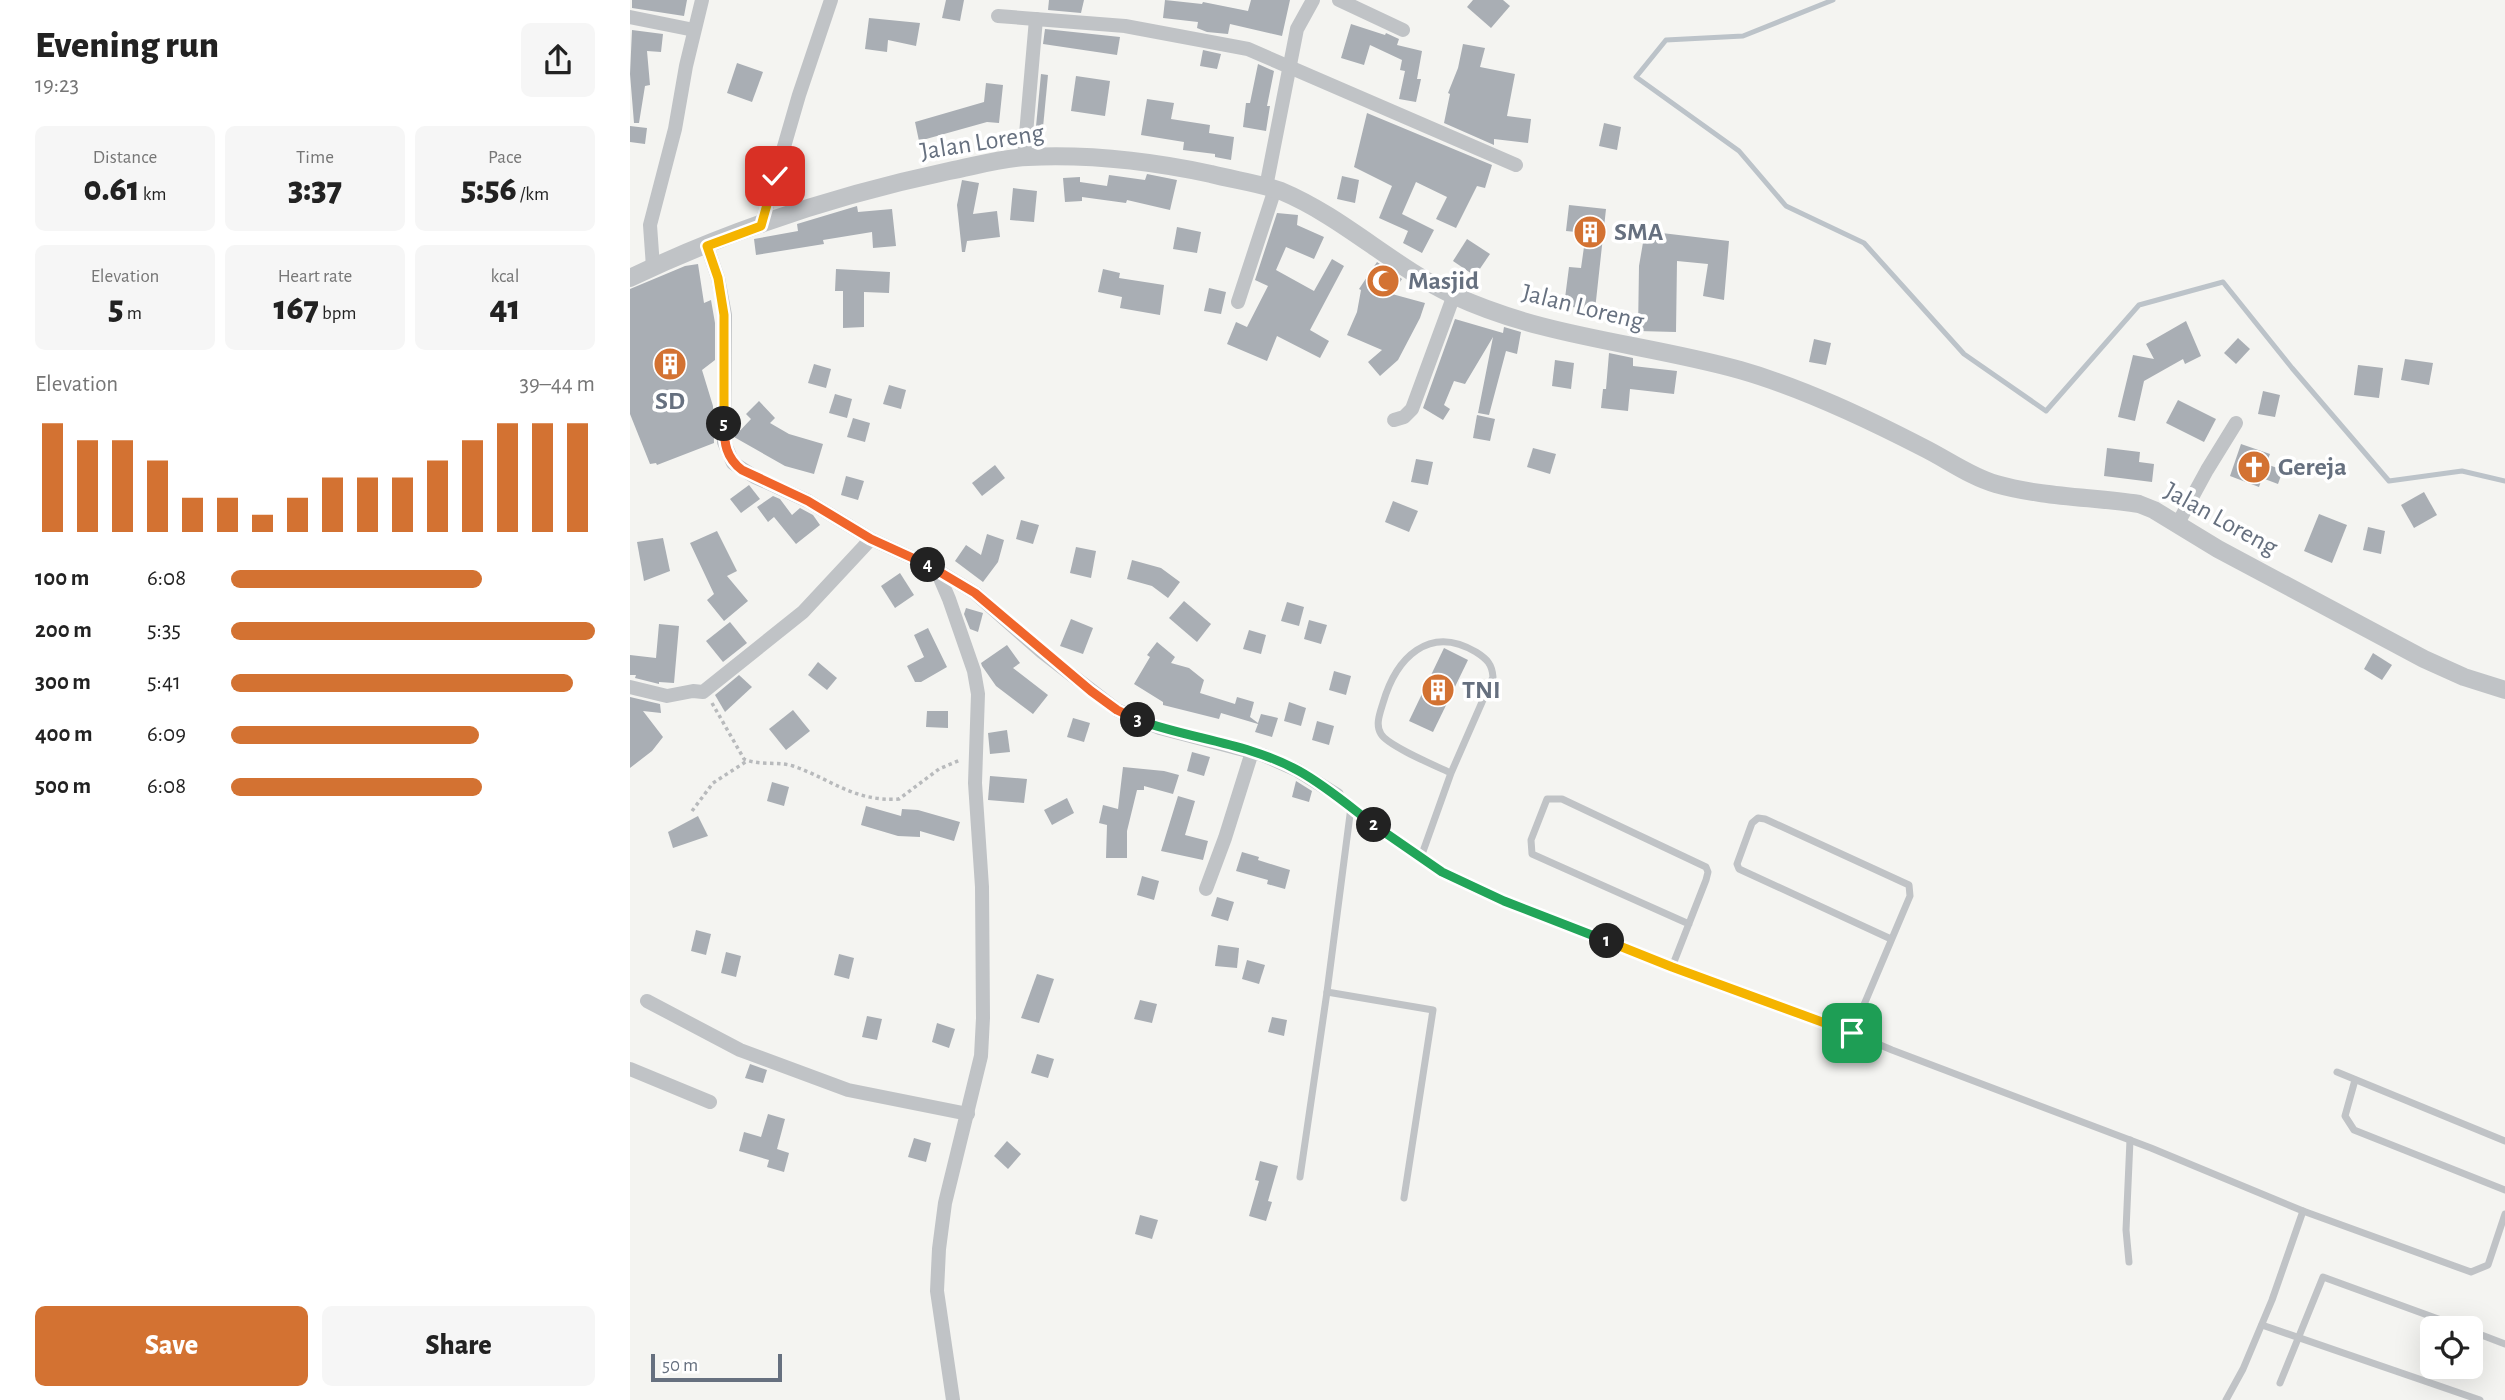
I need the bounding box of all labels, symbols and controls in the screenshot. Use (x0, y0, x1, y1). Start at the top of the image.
button: share (521, 23, 595, 97)
text: Evening run (35, 27, 219, 65)
text: 19:23 (35, 74, 79, 97)
street label: Jalan Loreng (918, 119, 1046, 165)
pin (745, 146, 805, 206)
text: Distance (93, 148, 157, 167)
text: Time (296, 148, 334, 167)
text: Pace (488, 148, 522, 167)
icon: check (756, 157, 794, 195)
text: 0.61 (83, 172, 140, 207)
text: 3:37 (288, 172, 342, 207)
text: 5:56 (461, 172, 517, 207)
text: km (140, 185, 167, 204)
text: /km (517, 185, 549, 204)
building icon: SMA (1571, 213, 1609, 251)
place label: SMA (1614, 219, 1664, 245)
mosque icon: Masjid (1364, 262, 1402, 300)
text: Elevation (91, 267, 159, 286)
text: Heart rate (278, 267, 352, 286)
text: kcal (491, 267, 519, 286)
place label: Masjid (1408, 268, 1479, 294)
street label: Jalan Loreng (1519, 279, 1647, 335)
text: 5 (108, 291, 124, 326)
text: 167 (274, 291, 319, 326)
text: 41 (490, 291, 520, 326)
text: m (124, 304, 142, 323)
text: bpm (319, 304, 357, 323)
building icon: SD (651, 345, 689, 383)
text: Elevation (35, 373, 118, 396)
text: 39–44 m (519, 373, 595, 396)
place label: SD (655, 388, 685, 414)
pin: 5 (706, 406, 742, 442)
text: 5 (719, 414, 728, 433)
church icon: Gereja (2235, 448, 2273, 486)
place label: Gereja (2278, 454, 2347, 480)
street label: Jalan Loreng (2160, 477, 2282, 561)
pin: 4 (910, 548, 946, 582)
text: 4 (923, 555, 932, 574)
text: 100 m (35, 567, 89, 590)
text: 6:08 (147, 567, 186, 590)
text: 200 m (35, 619, 92, 642)
text: 5:35 (147, 619, 181, 642)
text: 300 m (35, 671, 91, 694)
text: 5:41 (147, 671, 181, 694)
building icon: TNI (1419, 671, 1457, 709)
place label: TNI (1462, 677, 1501, 703)
pin: 3 (1120, 702, 1156, 738)
text: 3 (1133, 710, 1142, 729)
text: 400 m (35, 723, 93, 746)
text: 6:09 (147, 723, 186, 746)
text: 500 m (35, 775, 91, 798)
text: 6:08 (147, 775, 186, 798)
pin: 2 (1356, 808, 1392, 842)
text: 2 (1369, 815, 1378, 834)
pin: 1 (1590, 923, 1625, 958)
text: 1 (1603, 931, 1610, 950)
pin (1822, 1003, 1882, 1063)
icon: arrive (1833, 1014, 1871, 1052)
button: Save (35, 1306, 308, 1386)
button: Share (322, 1306, 595, 1386)
map controls (2420, 1316, 2483, 1379)
button: locate (2420, 1316, 2483, 1379)
scale bar (651, 1351, 782, 1383)
text: 50 m (662, 1356, 698, 1375)

